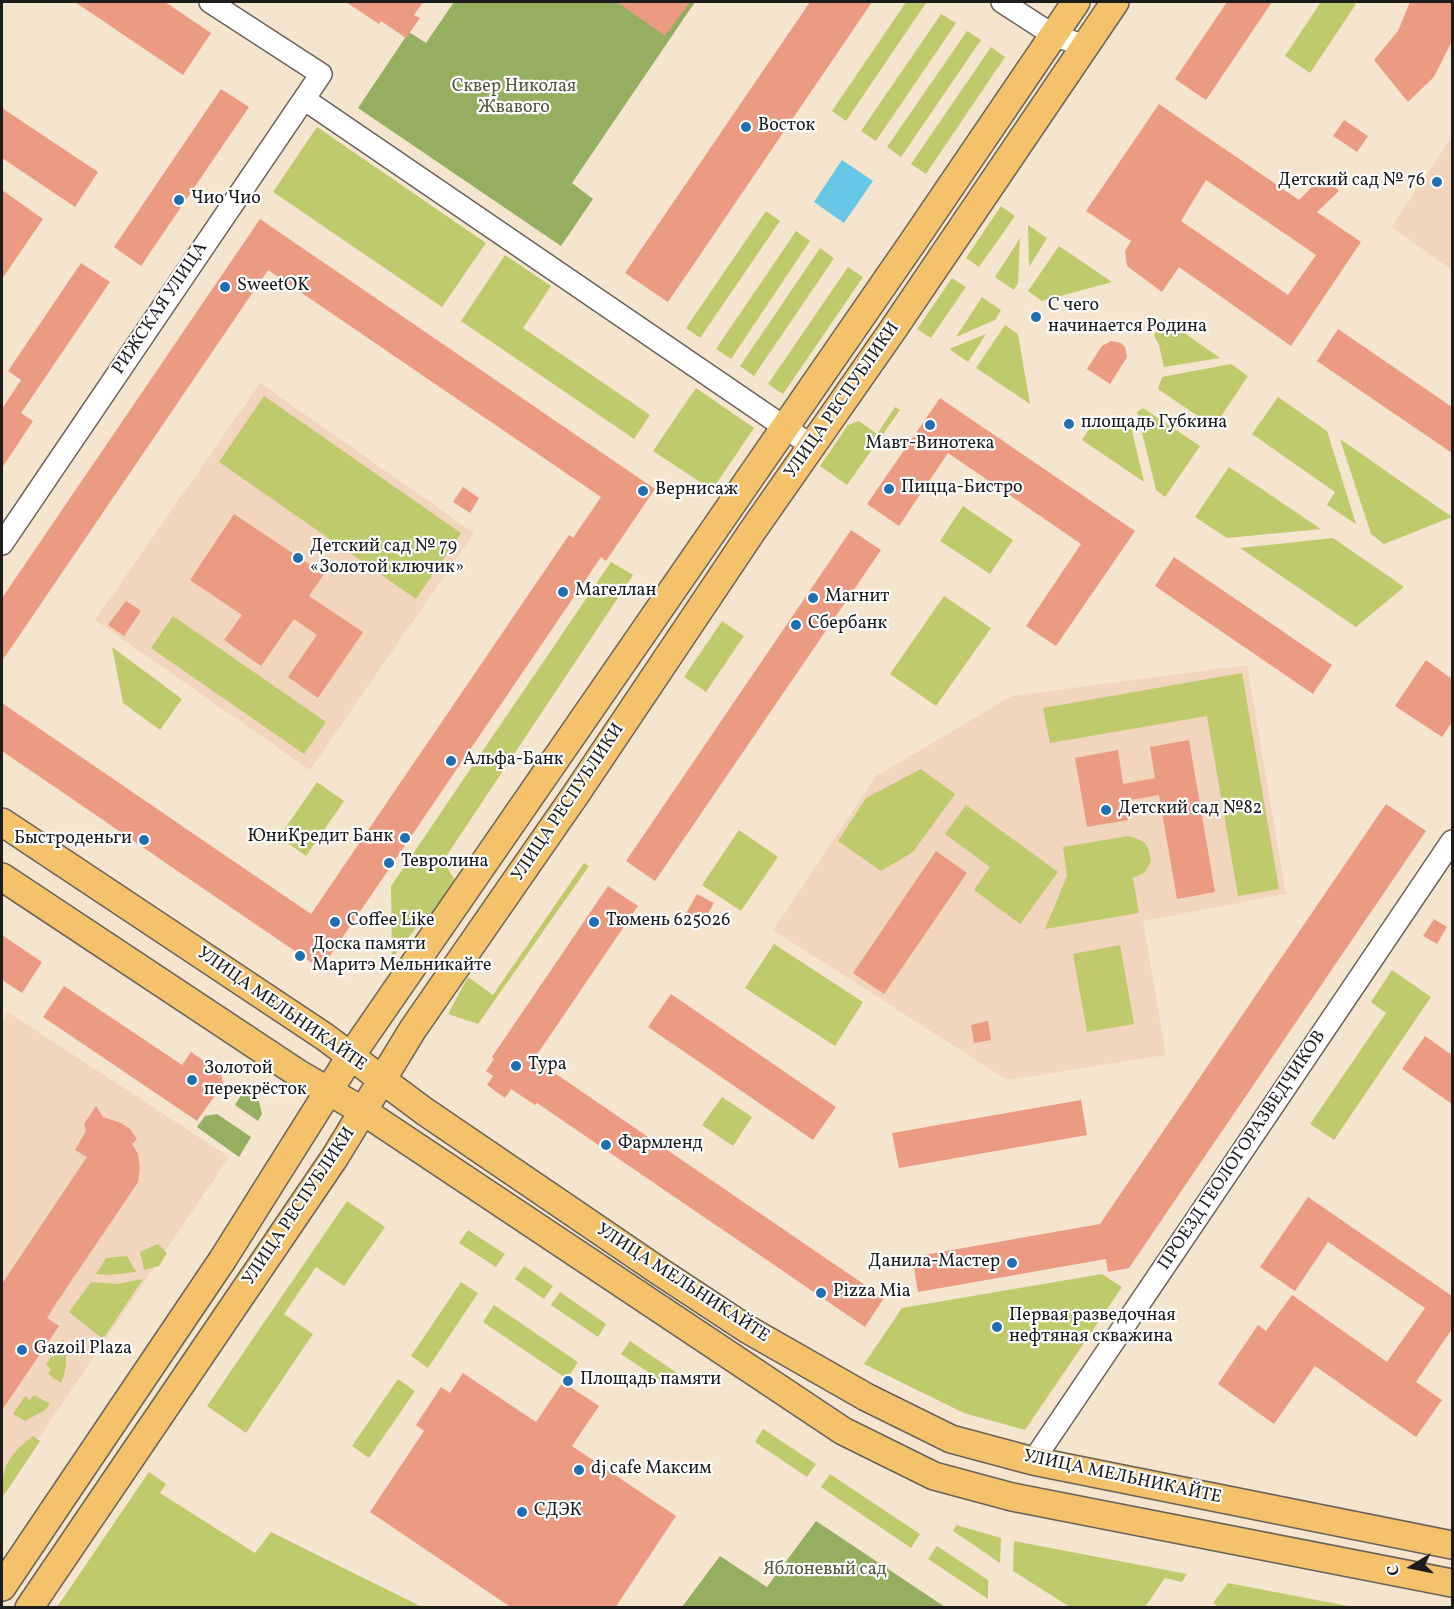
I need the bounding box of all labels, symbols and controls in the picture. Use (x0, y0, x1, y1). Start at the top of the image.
park label: Сквер Николая Жвавого (452, 77, 576, 119)
place label: Восток (758, 116, 815, 138)
marker: Восток (739, 120, 753, 134)
place label: Детский сад № 76 (1278, 171, 1425, 193)
marker: Детский сад № 76 (1430, 175, 1444, 189)
place label: Чио Чио (191, 189, 261, 211)
marker: Чио Чио (172, 193, 186, 207)
street label: РИЖСКАЯ УЛИЦА (109, 239, 213, 379)
place label: SweetOK (237, 276, 309, 298)
marker: SweetOK (218, 280, 232, 294)
place label: С чего начинается Родина (1048, 296, 1207, 338)
marker: С чего начинается Родина (1029, 310, 1043, 324)
street label: УЛИЦА РЕСПУБЛИКИ (781, 319, 905, 483)
place label: площадь Губкина (1081, 413, 1227, 435)
marker: площадь Губкина (1062, 417, 1076, 431)
marker: Мавт-Винотека (923, 418, 937, 432)
place label: Мавт-Винотека (866, 434, 994, 456)
place label: Пицца-Бистро (901, 478, 1023, 500)
place label: Вернисаж (655, 480, 738, 502)
marker: Пицца-Бистро (882, 482, 896, 496)
marker: Вернисаж (636, 484, 650, 498)
place label: Детский сад № 79 «Золотой ключик» (310, 537, 464, 580)
marker: Детский сад № 79 «Золотой ключик» (291, 551, 305, 565)
place label: Магеллан (575, 581, 657, 603)
marker: Магеллан (556, 585, 570, 599)
place label: Магнит (825, 587, 889, 609)
marker: Магнит (806, 591, 820, 605)
place label: Сбербанк (808, 614, 887, 636)
marker: Сбербанк (789, 618, 803, 632)
street label: УЛИЦА РЕСПУБЛИКИ (508, 720, 630, 886)
place label: Альфа-Банк (463, 750, 563, 772)
marker: Альфа-Банк (444, 754, 458, 768)
place label: Детский сад №82 (1118, 799, 1262, 821)
marker: Детский сад №82 (1099, 803, 1113, 817)
place label: ЮниКредит Банк (247, 827, 393, 849)
place label: Быстроденьги (14, 829, 132, 851)
marker: ЮниКредит Банк (398, 831, 412, 845)
marker: Быстроденьги (137, 833, 151, 847)
place label: Тевролина (401, 852, 489, 874)
marker: Тевролина (382, 856, 396, 870)
place label: Coffee Like (347, 911, 435, 933)
place label: Тюмень 625026 (606, 911, 730, 933)
marker: Coffee Like (328, 915, 342, 929)
marker: Тюмень 625026 (587, 915, 601, 929)
place label: Доска памяти Маритэ Мельникайте (312, 935, 492, 978)
street label: УЛИЦА МЕЛЬНИКАЙТЕ (192, 943, 370, 1077)
marker: Доска памяти Маритэ Мельникайте (293, 949, 307, 963)
street label: ПРОЕЗД ГЕОЛОГОРАЗВЕДЧИКОВ (1155, 1027, 1331, 1275)
place label: Тура (528, 1055, 567, 1077)
place label: Золотой перекрёсток (204, 1059, 307, 1102)
marker: Тура (509, 1059, 523, 1073)
marker: Золотой перекрёсток (185, 1073, 199, 1087)
street label: УЛИЦА РЕСПУБЛИКИ (239, 1124, 361, 1290)
place label: Фармленд (618, 1134, 703, 1156)
marker: Фармленд (599, 1138, 613, 1152)
street label: УЛИЦА МЕЛЬНИКАЙТЕ (591, 1220, 773, 1348)
place label: Данила-Мастер (868, 1252, 1000, 1274)
marker: Данила-Мастер (1005, 1256, 1019, 1270)
place label: Pizza Mia (833, 1282, 911, 1304)
marker: Pizza Mia (814, 1286, 828, 1300)
place label: Первая разведочная нефтяная скважина (1009, 1306, 1176, 1348)
marker: Первая разведочная нефтяная скважина (990, 1320, 1004, 1334)
place label: Gazoil Plaza (34, 1339, 132, 1361)
marker: Gazoil Plaza (15, 1343, 29, 1357)
place label: Площадь памяти (580, 1370, 721, 1392)
marker: Площадь памяти (561, 1374, 575, 1388)
street label: УЛИЦА МЕЛЬНИКАЙТЕ (1021, 1446, 1223, 1510)
place label: dj cafe Максим (591, 1459, 712, 1481)
marker: dj cafe Максим (572, 1463, 586, 1477)
place label: СДЭК (534, 1501, 582, 1523)
marker: СДЭК (515, 1505, 529, 1519)
north arrow (1382, 1537, 1442, 1597)
park label: Яблоневый сад (763, 1560, 887, 1582)
text: С (1383, 1563, 1406, 1577)

